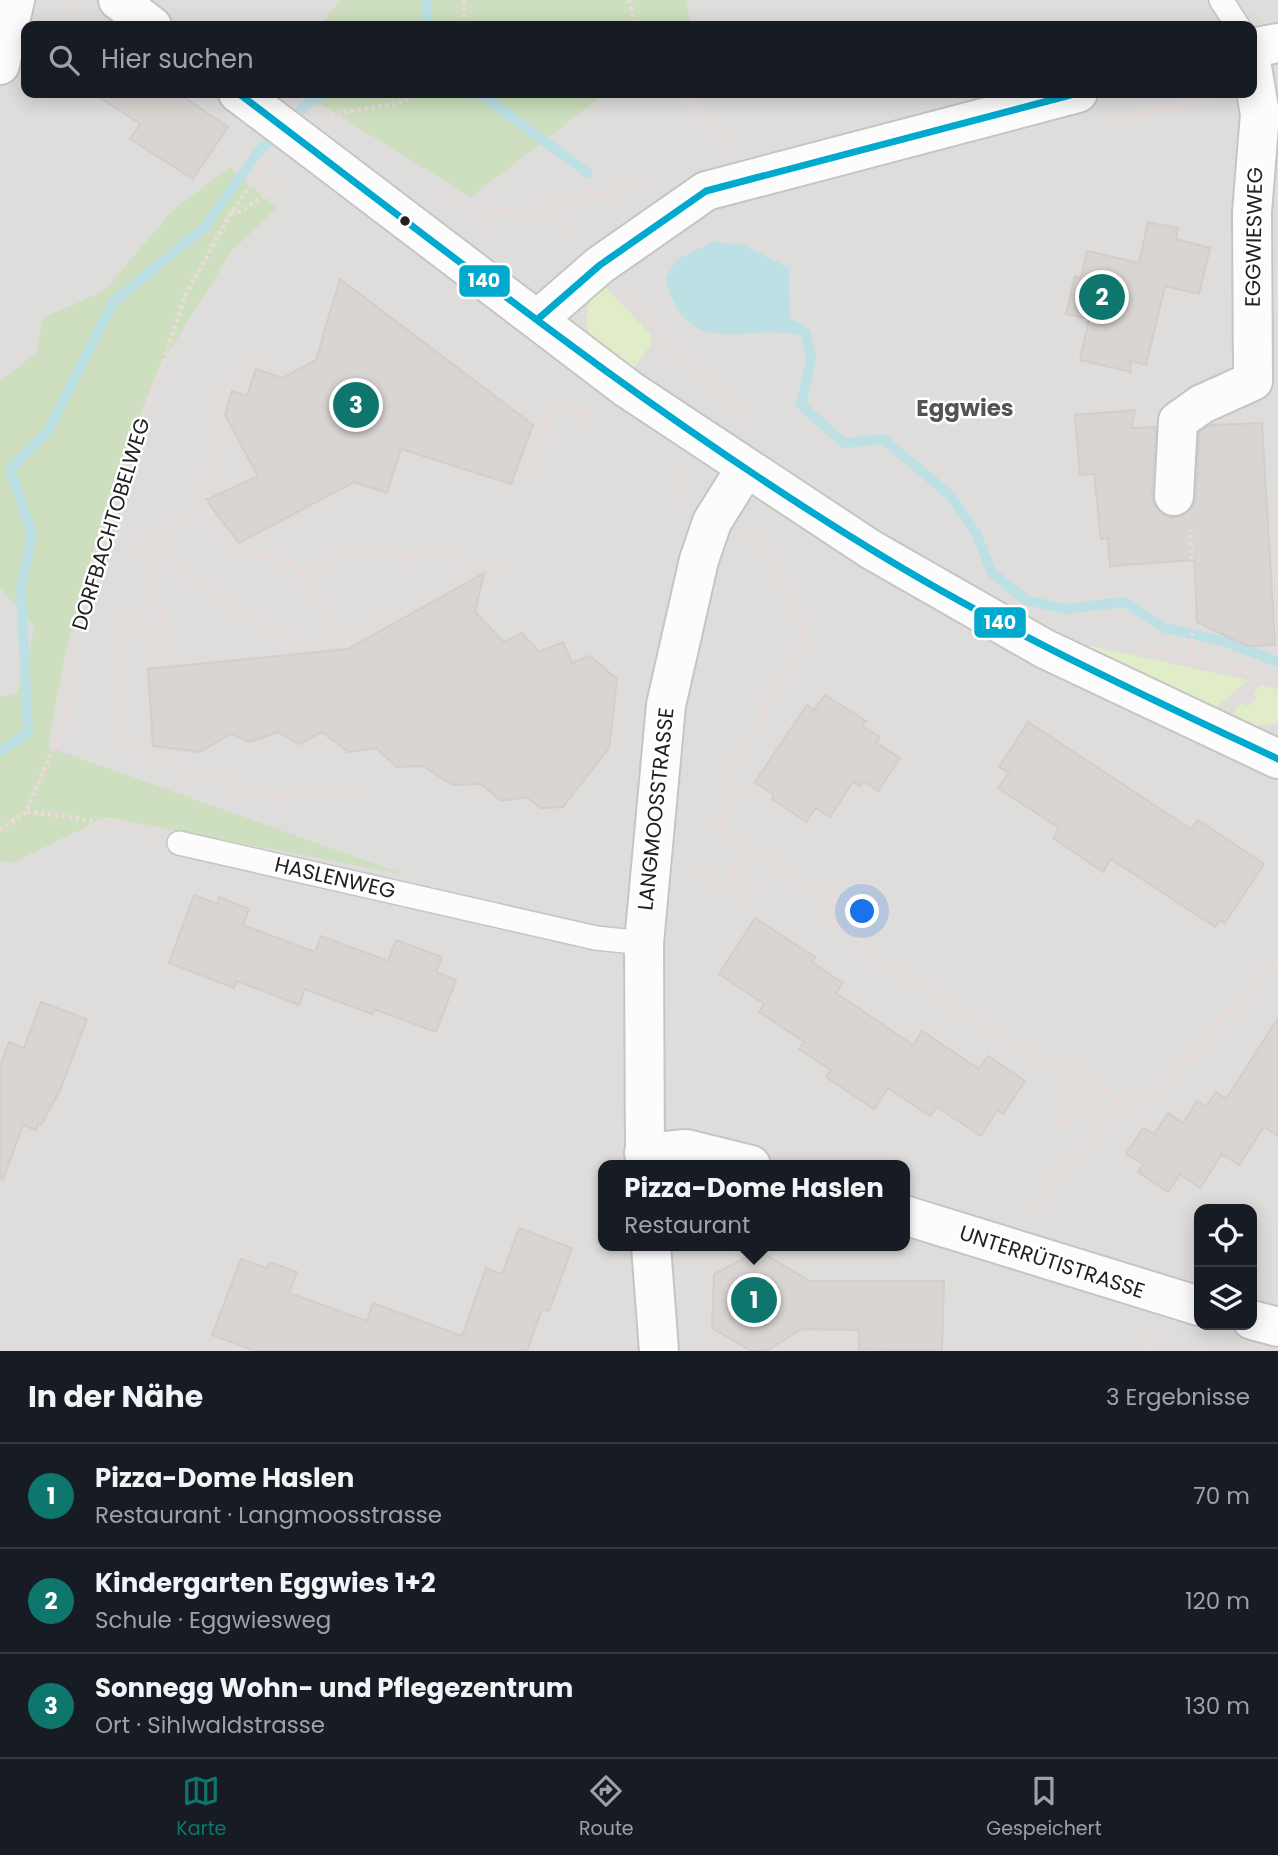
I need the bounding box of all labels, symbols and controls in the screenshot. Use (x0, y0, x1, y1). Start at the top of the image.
search box (21, 21, 1257, 98)
icon: search (45, 41, 83, 79)
text: Hier suchen (101, 41, 254, 77)
street label: EGGWIESWEG (1238, 167, 1269, 307)
unlabelled marker (398, 214, 412, 228)
line badge: 140 (458, 264, 511, 298)
text: 140 (468, 267, 500, 294)
pin: 2 (1079, 271, 1125, 323)
pin: 3 (333, 379, 379, 431)
district label: Eggwies (916, 392, 1014, 424)
street label: DORFBACHTOBELWEG (64, 414, 157, 634)
line badge: 140 (973, 606, 1027, 639)
text: 140 (984, 609, 1016, 636)
street label: LANGMOOSSTRASSE (630, 706, 681, 912)
street label: HASLENWEG (272, 850, 398, 906)
your location (845, 894, 879, 928)
popup (598, 1160, 910, 1251)
text: Pizza-Dome Haslen (624, 1170, 884, 1206)
map controls (1194, 1204, 1257, 1330)
button: locate (1194, 1204, 1257, 1267)
text: Restaurant (624, 1209, 750, 1241)
street label: UNTERRÜTISTRASSE (956, 1218, 1149, 1305)
button: layers (1194, 1267, 1257, 1330)
pin: 1 (731, 1274, 777, 1326)
text: In der Nähe (28, 1375, 203, 1418)
text: 3 Ergebnisse (1106, 1381, 1250, 1413)
text: Pizza-Dome Haslen (95, 1460, 354, 1496)
text: 1 (47, 1480, 55, 1512)
text: 70 m (1193, 1480, 1250, 1512)
text: Restaurant · Langmoosstrasse (95, 1499, 442, 1531)
text: Kindergarten Eggwies 1+2 (95, 1565, 436, 1601)
text: 2 (44, 1585, 58, 1617)
text: 120 m (1185, 1585, 1250, 1617)
text: Schule · Eggwiesweg (95, 1604, 331, 1636)
text: Sonnegg Wohn- und Pflegezentrum (95, 1670, 573, 1706)
text: 3 (44, 1690, 58, 1722)
text: 130 m (1185, 1690, 1250, 1722)
text: Ort · Sihlwaldstrasse (95, 1709, 325, 1741)
tab: Karte (176, 1772, 226, 1843)
tab: Route (579, 1772, 634, 1843)
tab: Gespeichert (986, 1772, 1102, 1843)

